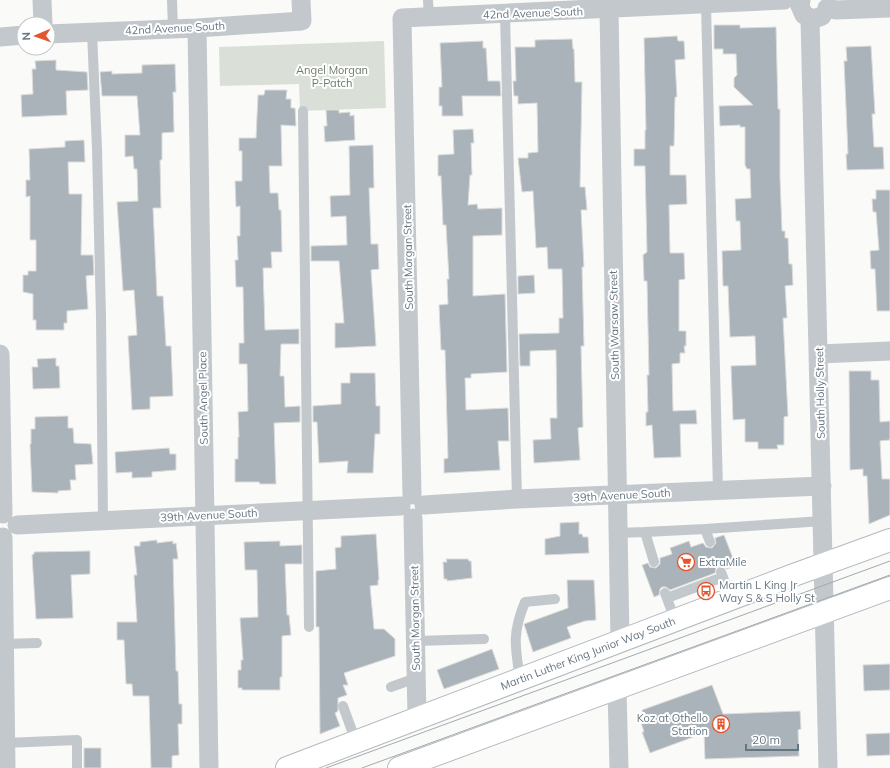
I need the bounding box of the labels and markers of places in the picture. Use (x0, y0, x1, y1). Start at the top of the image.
supermarket icon: ExtraMile (676, 552, 696, 572)
place label: ExtraMile (699, 555, 746, 569)
place label: Martin L King Jr Way S & S Holly St (719, 578, 815, 605)
bus stop icon: Martin L King Jr Way S & S Holly St (696, 581, 716, 601)
place label: Koz at Othello Station (637, 711, 708, 738)
building icon: Koz at Othello Station (711, 714, 731, 734)

